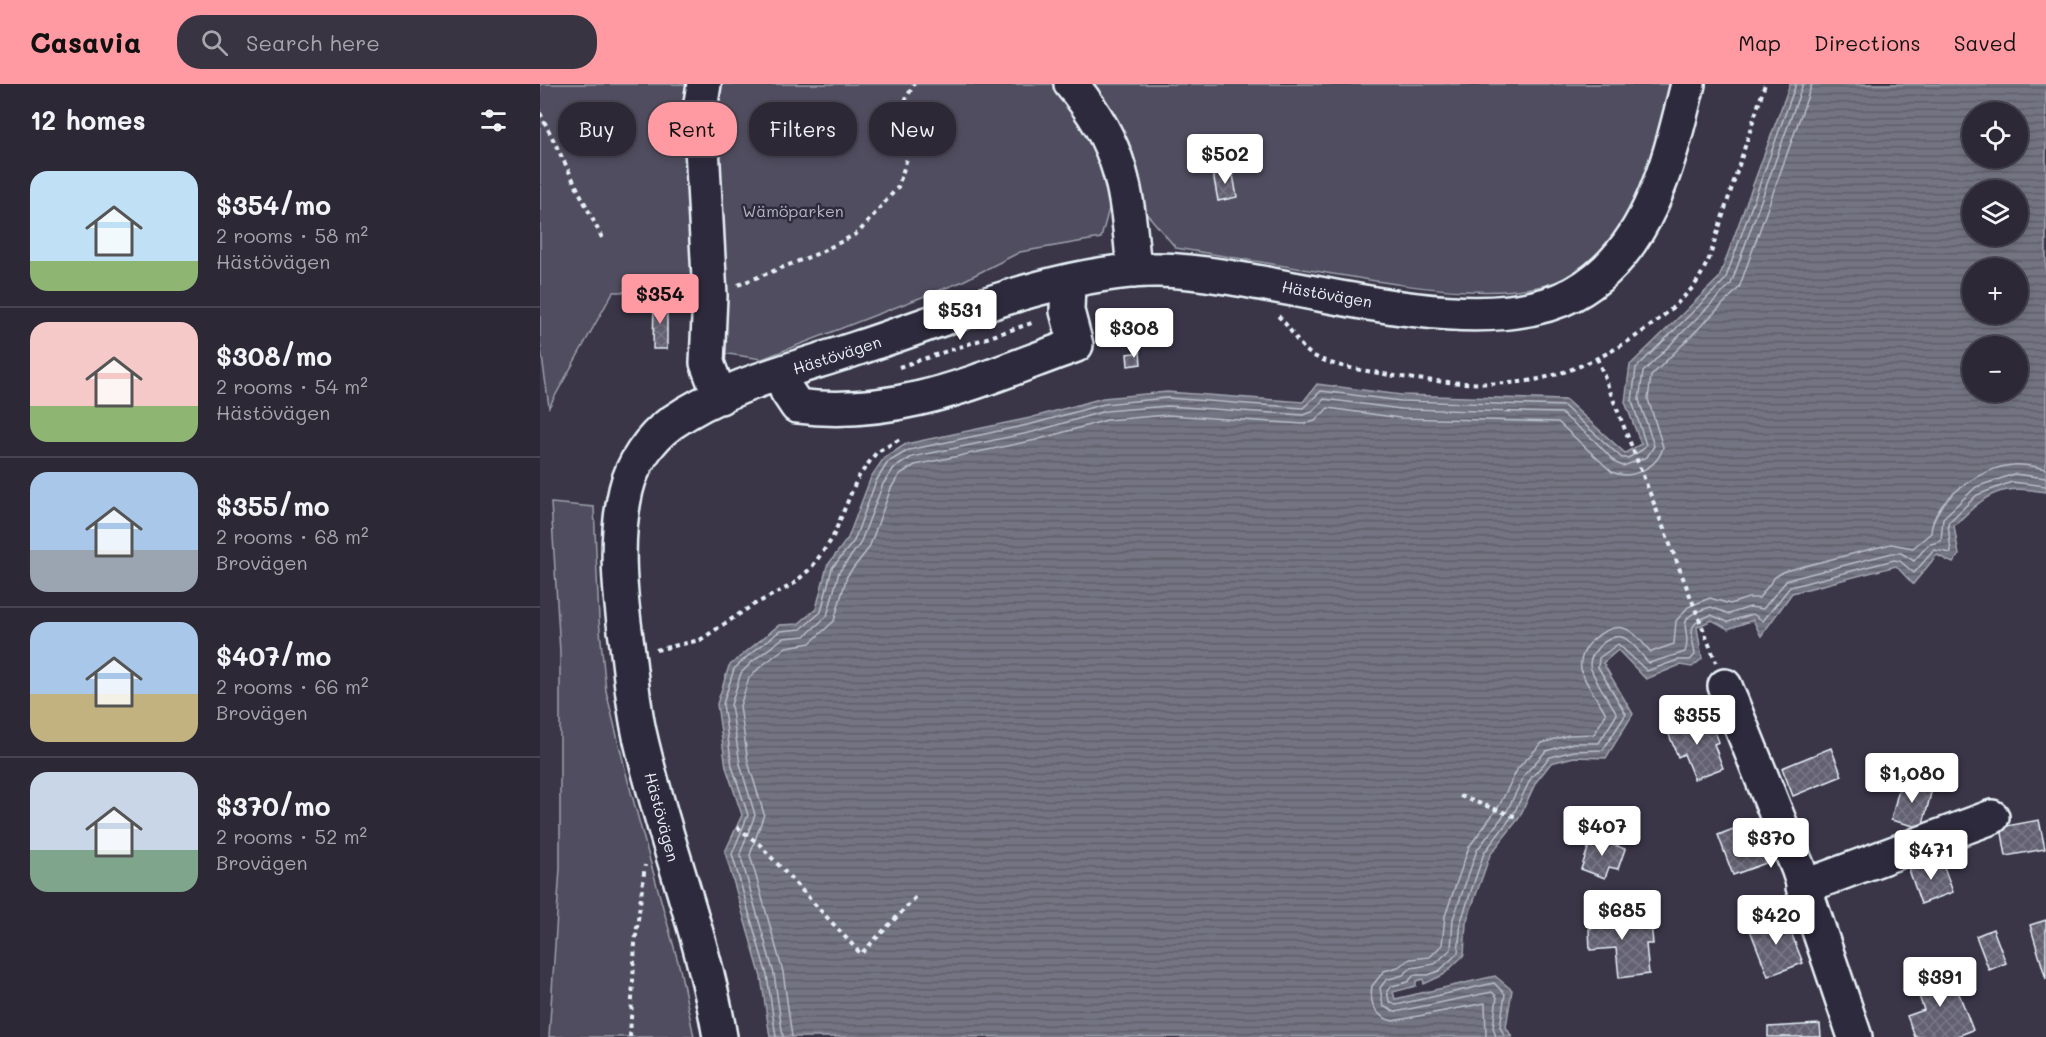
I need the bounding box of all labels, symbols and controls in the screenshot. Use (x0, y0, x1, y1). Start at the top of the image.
search box (177, 15, 597, 69)
text: Casavia (30, 24, 141, 60)
icon: search (198, 26, 231, 59)
text: Search here (246, 28, 380, 57)
text: Map (1738, 29, 1781, 56)
text: Directions (1814, 29, 1921, 56)
text: Saved (1954, 29, 2016, 56)
chip: Buy (558, 102, 636, 156)
chip: Rent (648, 102, 737, 156)
chip: Filters (749, 102, 857, 156)
chip: New (869, 102, 956, 156)
map controls (1962, 102, 2028, 402)
button: locate (1962, 102, 2028, 168)
text: 12 homes (30, 103, 146, 137)
icon: filters (477, 104, 510, 137)
pin: $502 (1189, 134, 1261, 185)
text: $502 (1201, 140, 1249, 166)
button: layers (1962, 180, 2028, 246)
text: $354/mo (216, 188, 331, 222)
icon: home (78, 195, 150, 267)
park label: Wämöparken (742, 200, 844, 221)
text: 2 rooms · 58 m² (216, 222, 368, 248)
text: Hästövägen (216, 248, 330, 274)
button: + (1962, 258, 2028, 324)
pin: $354 (624, 274, 696, 325)
street label: Hästövägen (1280, 275, 1374, 312)
text: $354 (636, 280, 684, 306)
pin: $531 (924, 290, 996, 341)
text: $531 (938, 296, 982, 322)
pin: $308 (1098, 308, 1170, 359)
text: $308 (1109, 314, 1159, 340)
street label: Hästövägen (790, 330, 884, 379)
button: − (1962, 336, 2028, 402)
text: $308/mo (216, 339, 332, 373)
icon: home (78, 346, 150, 418)
text: 2 rooms · 54 m² (216, 373, 368, 399)
text: Hästövägen (216, 399, 330, 425)
text: $355/mo (216, 489, 330, 523)
icon: home (78, 496, 150, 568)
text: 2 rooms · 68 m² (216, 523, 369, 549)
text: Brovägen (216, 549, 308, 575)
text: $407/mo (216, 639, 331, 673)
icon: home (78, 646, 150, 718)
text: 2 rooms · 66 m² (216, 673, 369, 699)
pin: $355 (1661, 695, 1733, 746)
text: Brovägen (216, 699, 308, 725)
text: $355 (1673, 701, 1721, 727)
pin: $1,080 (1863, 753, 1961, 804)
text: $1,080 (1879, 759, 1945, 785)
street label: Hästövägen (640, 770, 684, 864)
text: $370/mo (216, 789, 330, 823)
icon: home (78, 796, 150, 868)
pin: $407 (1566, 806, 1638, 857)
text: $407 (1577, 812, 1627, 838)
pin: $370 (1735, 818, 1807, 869)
text: 2 rooms · 52 m² (216, 823, 367, 849)
text: $370 (1747, 824, 1795, 850)
pin: $471 (1895, 830, 1967, 881)
text: $471 (1908, 836, 1954, 862)
text: Brovägen (216, 849, 308, 875)
pin: $685 (1586, 890, 1658, 941)
pin: $420 (1740, 895, 1812, 946)
text: $685 (1598, 896, 1646, 922)
text: $420 (1751, 901, 1801, 927)
pin: $391 (1904, 957, 1976, 1008)
text: $391 (1917, 963, 1963, 989)

